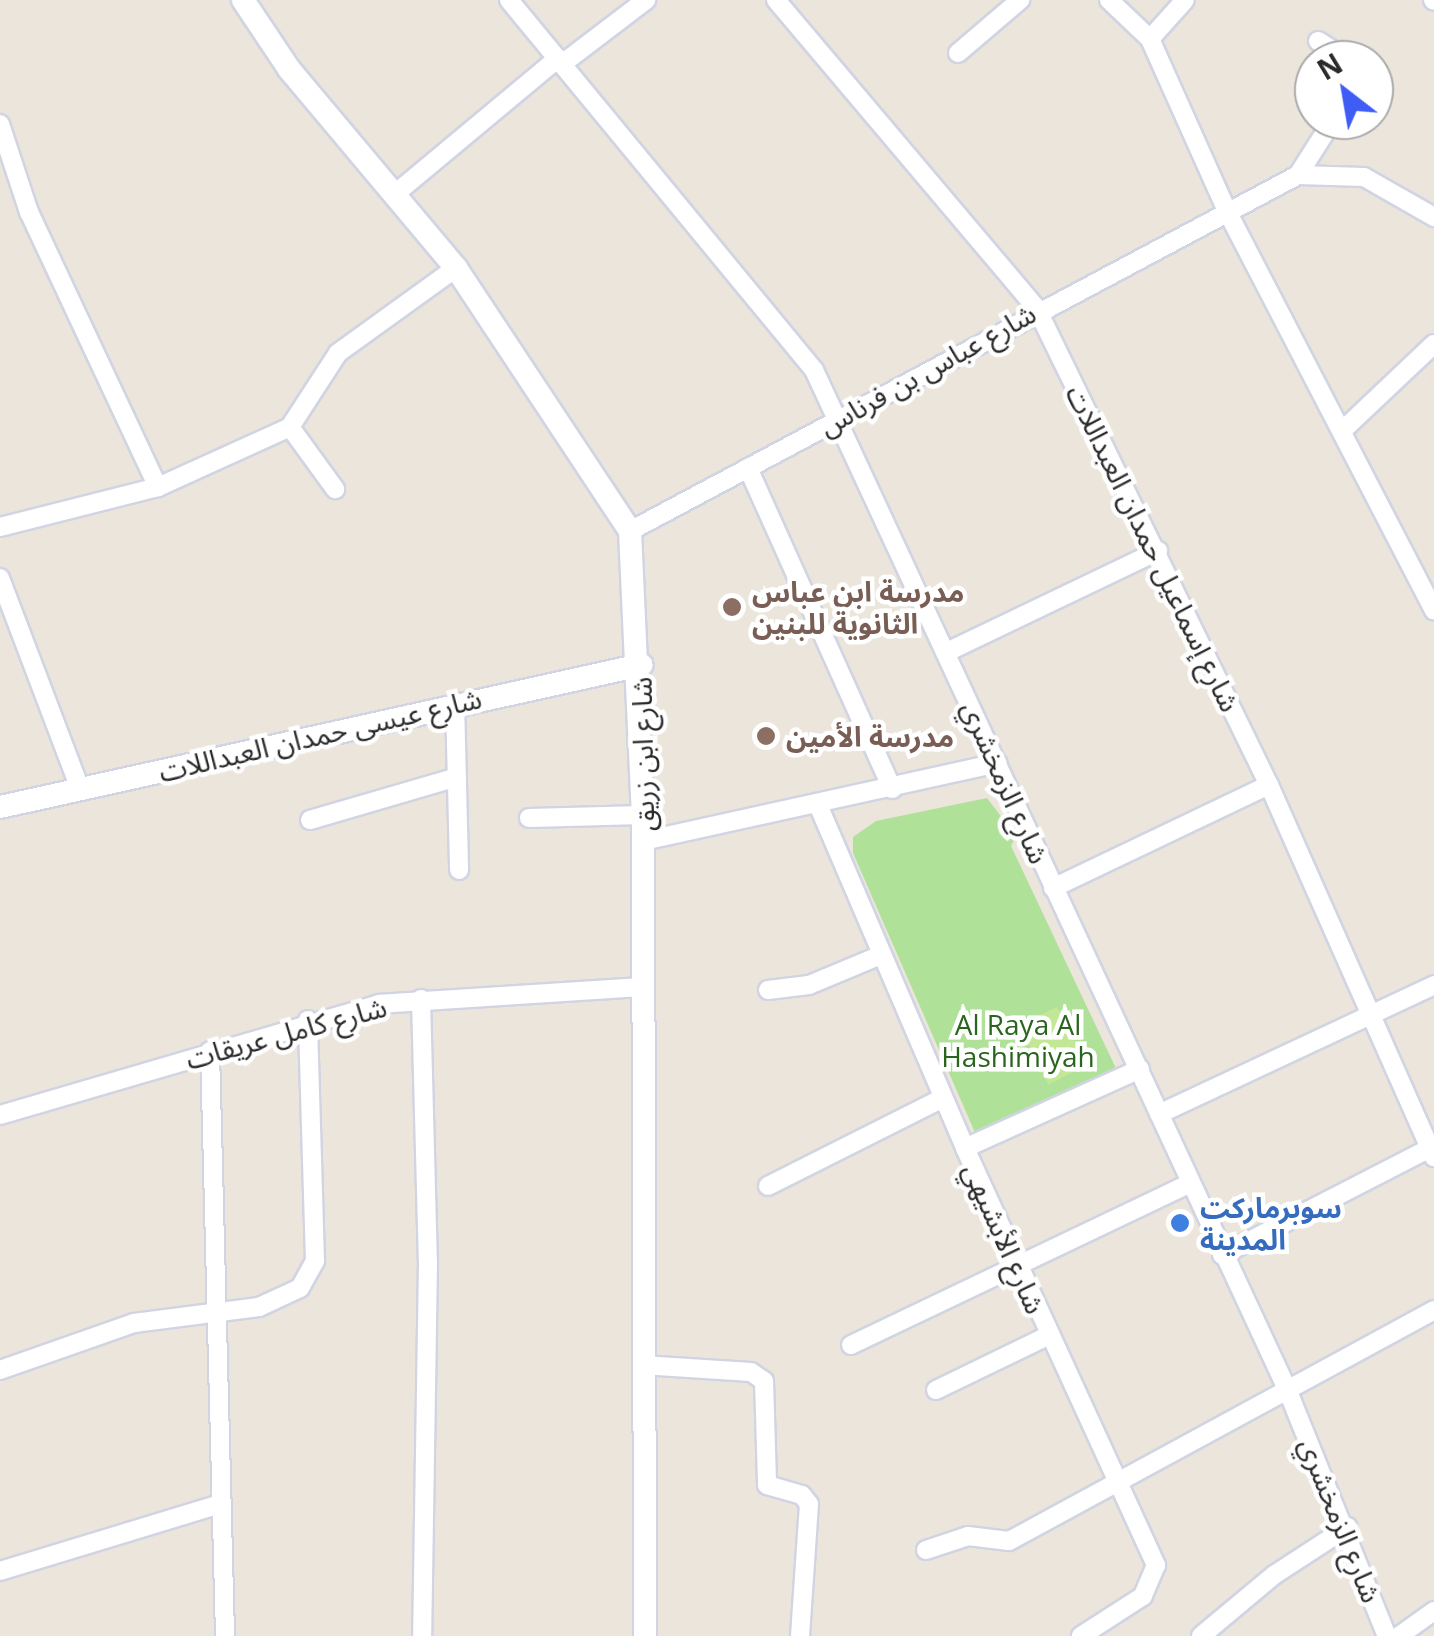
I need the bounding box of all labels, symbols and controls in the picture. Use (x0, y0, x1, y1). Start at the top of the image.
north arrow (1294, 40, 1394, 140)
text: N (1310, 44, 1349, 88)
street label: شارع عباس بن فرناس (813, 296, 1041, 442)
street label: شارع إسماعيل حمدان العبداللات (1060, 379, 1248, 717)
place label: مدرسة ابن عباس الثانوية للبنين (752, 574, 964, 640)
marker: مدرسة ابن عباس الثانوية للبنين (721, 596, 743, 618)
street label: شارع ابن زريق (624, 676, 660, 832)
street label: شارع عيسى حمدان العبداللات (155, 680, 485, 788)
street label: شارع الزمخشري (955, 695, 1057, 869)
place label: مدرسة الأمين (786, 719, 954, 753)
marker: مدرسة الأمين (755, 725, 777, 747)
street label: شارع كامل عريقات (182, 989, 390, 1075)
park label: Al Raya Al Hashimiyah (941, 1007, 1095, 1073)
street label: شارع الأبشيهي (957, 1157, 1053, 1319)
place label: سوبرماركت المدينة (1200, 1190, 1342, 1256)
marker: سوبرماركت المدينة (1169, 1212, 1191, 1234)
street label: شارع الزمخشري (1293, 1433, 1389, 1607)

